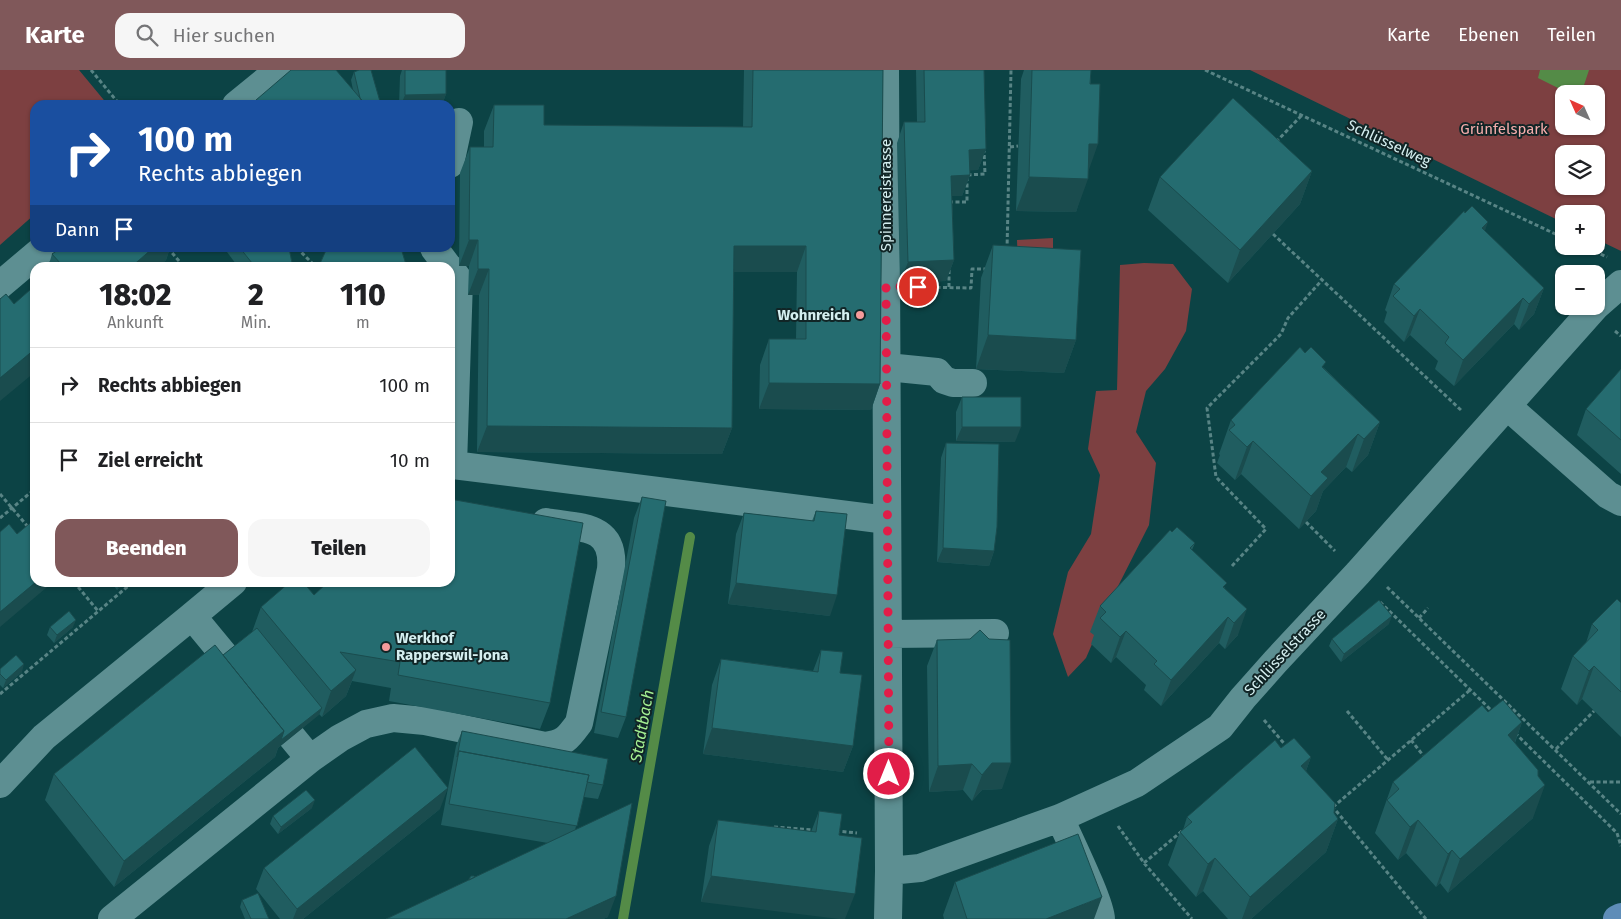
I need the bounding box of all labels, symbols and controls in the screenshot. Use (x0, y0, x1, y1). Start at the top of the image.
search box (115, 13, 465, 58)
text: Karte (25, 21, 85, 49)
icon: search (133, 21, 161, 49)
text: Hier suchen (173, 24, 275, 47)
text: Karte (1387, 24, 1430, 46)
text: Ebenen (1458, 24, 1519, 46)
text: Teilen (1547, 24, 1596, 46)
north arrow (1555, 85, 1605, 135)
map controls (1555, 85, 1605, 315)
street label: Schlüsselweg (1344, 116, 1434, 170)
text: 100 m (138, 118, 233, 160)
icon: right (55, 120, 120, 185)
park label: Grünfelspark (1460, 120, 1548, 138)
street label: Spinnereistrasse (877, 139, 895, 251)
button: layers (1555, 145, 1605, 195)
text: Rechts abbiegen (138, 160, 303, 187)
button: + (1555, 205, 1605, 255)
icon: arrive (110, 215, 138, 243)
text: Dann (55, 218, 100, 241)
button: − (1555, 265, 1605, 315)
pin (897, 266, 939, 308)
icon: arrive (904, 273, 932, 301)
text: 18:02 (99, 277, 172, 313)
text: 2 (248, 277, 264, 313)
text: 110 (340, 277, 386, 313)
place label: Wohnreich (777, 306, 850, 324)
marker: Wohnreich (854, 309, 866, 321)
text: Ankunft (107, 313, 164, 332)
text: Min. (241, 313, 271, 332)
text: m (356, 313, 370, 332)
icon: right (55, 371, 83, 399)
text: Rechts abbiegen (98, 374, 241, 397)
text: 100 m (379, 374, 430, 397)
icon: arrive (55, 446, 83, 474)
text: Ziel erreicht (98, 449, 203, 472)
text: 10 m (390, 449, 430, 472)
button: Beenden (55, 519, 238, 577)
button: Teilen (248, 519, 430, 577)
street label: Schlüsselstrasse (1240, 605, 1330, 699)
place label: Werkhof Rapperswil-Jona (396, 629, 509, 664)
marker: Werkhof Rapperswil-Jona (380, 641, 392, 653)
water label: Stadtbach (626, 688, 658, 765)
position arrow (862, 747, 914, 799)

